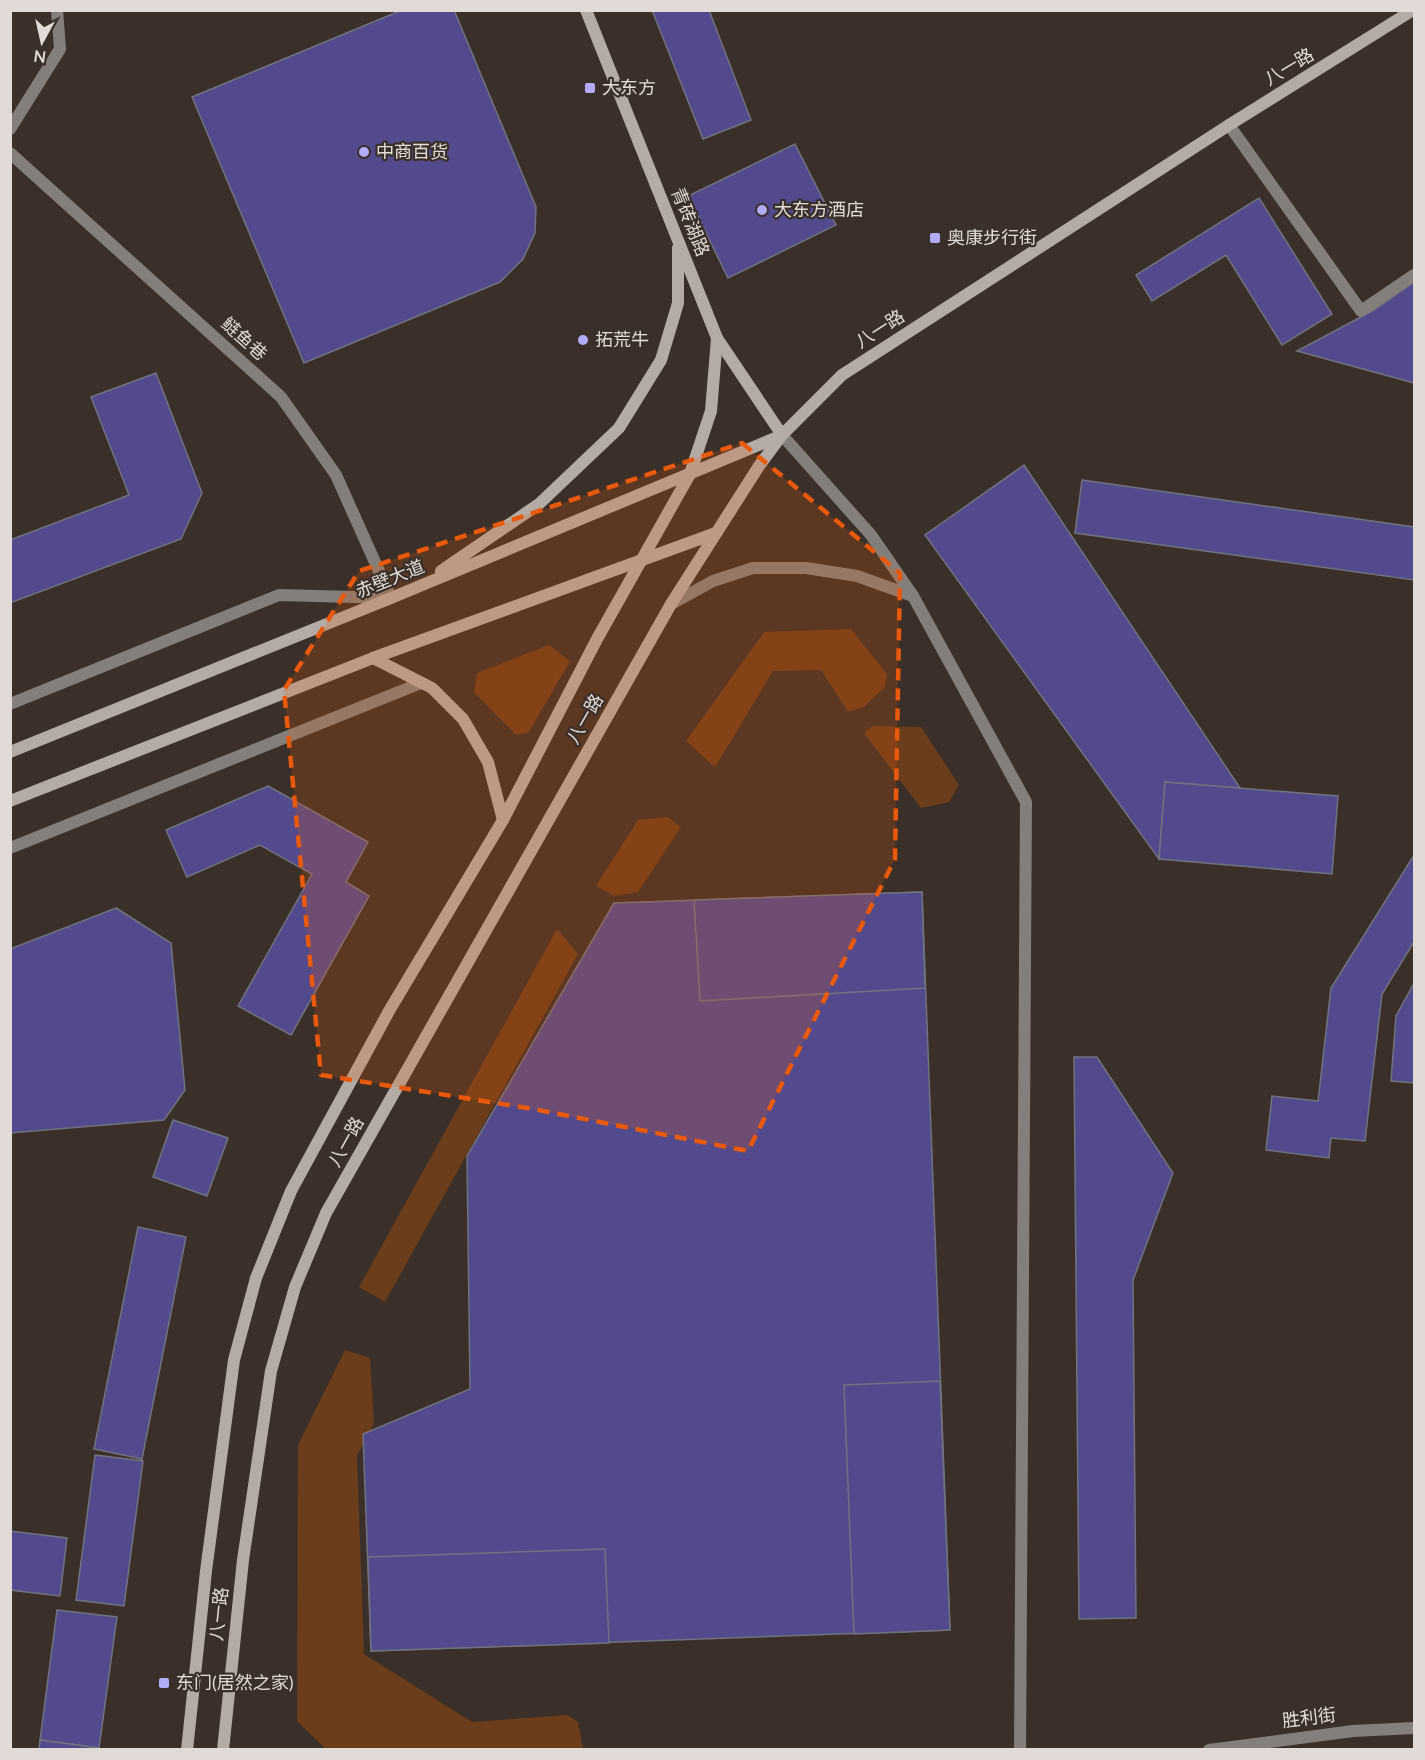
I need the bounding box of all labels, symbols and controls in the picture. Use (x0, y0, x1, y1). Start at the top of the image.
north arrow (12, 12, 72, 72)
street label: 八一路 (1260, 43, 1317, 89)
text: N (32, 47, 47, 68)
place label: 大东方 (602, 76, 656, 98)
marker: 大东方 (583, 81, 597, 95)
place label: 中商百货 (376, 140, 448, 162)
marker: 中商百货 (357, 145, 371, 159)
street label: 青砖湖路 (667, 184, 715, 259)
place label: 大东方酒店 (774, 198, 864, 220)
marker: 大东方酒店 (755, 203, 769, 217)
place label: 奥康步行街 (947, 226, 1037, 248)
marker: 奥康步行街 (928, 231, 942, 245)
street label: 八一路 (851, 304, 908, 352)
street label: 鲢鱼巷 (217, 312, 272, 364)
place label: 拓荒牛 (595, 328, 649, 350)
marker: 拓荒牛 (576, 333, 590, 347)
street label: 赤壁大道 (352, 554, 427, 602)
street label: 八一路 (561, 690, 607, 747)
street label: 八一路 (322, 1113, 368, 1170)
street label: 八一路 (204, 1586, 232, 1642)
place label: 东门(居然之家) (176, 1671, 294, 1693)
marker: 东门(居然之家) (157, 1676, 171, 1690)
street label: 胜利街 (1281, 1703, 1337, 1731)

